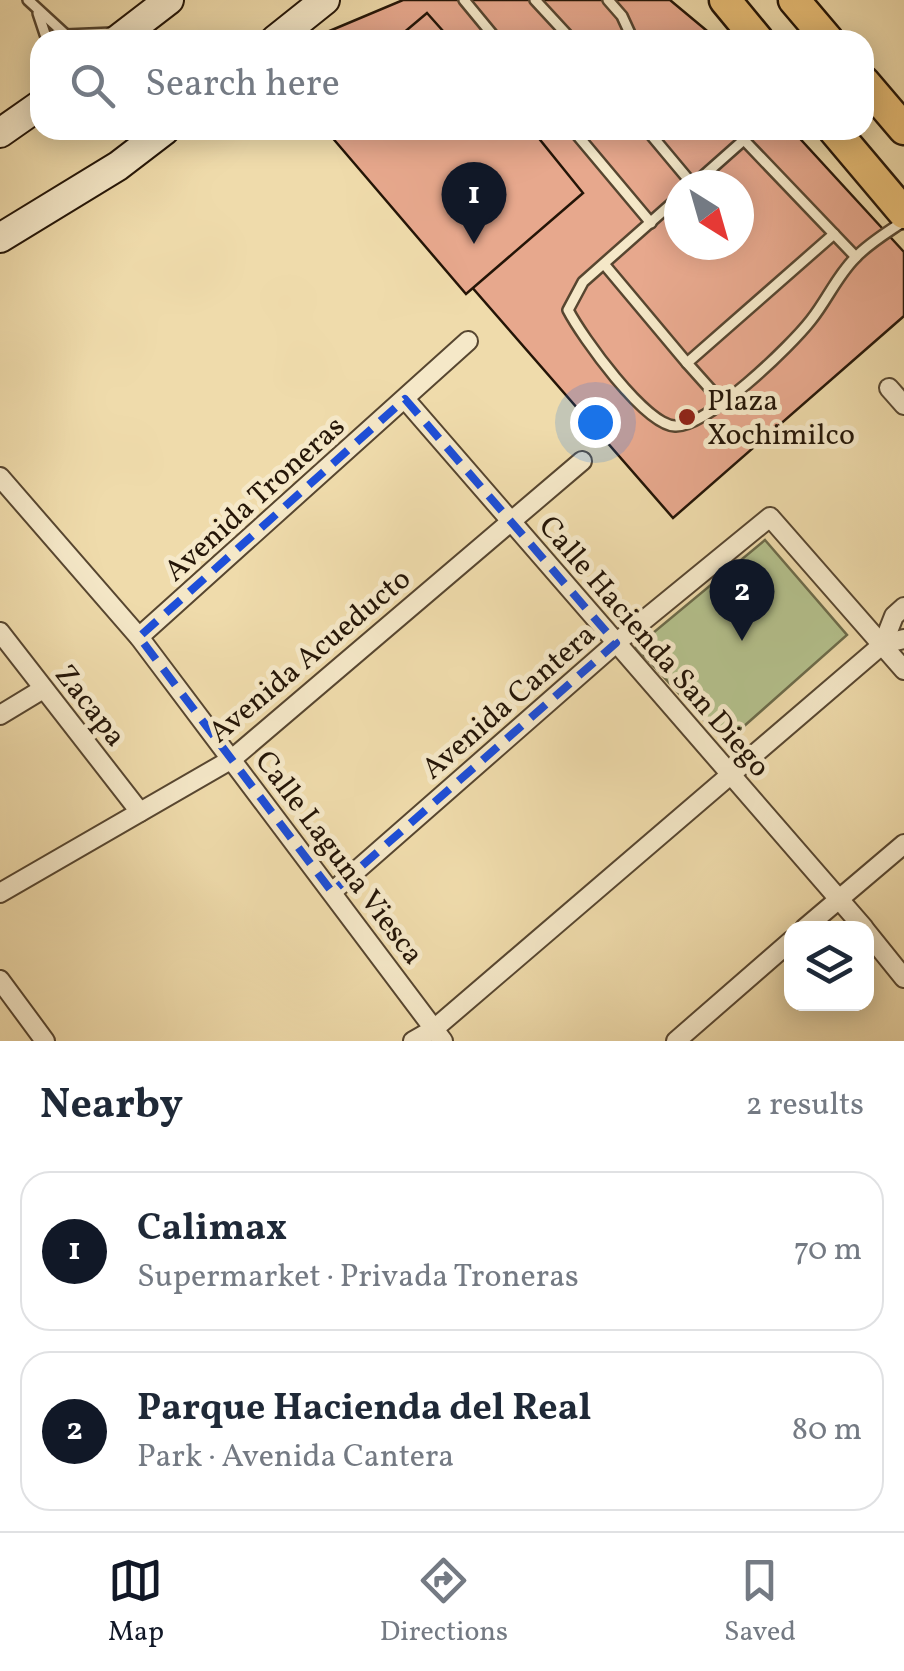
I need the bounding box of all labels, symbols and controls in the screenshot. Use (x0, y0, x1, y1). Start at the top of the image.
search box (30, 30, 874, 140)
icon: search (65, 58, 120, 113)
text: Search here (145, 59, 340, 112)
pin: 1 (442, 162, 506, 244)
north arrow (664, 170, 754, 260)
place label: Plaza Xochimilco (707, 381, 855, 457)
your location (570, 397, 621, 448)
marker: Plaza Xochimilco (676, 406, 698, 428)
street label: Avenida Troneras (156, 407, 355, 592)
street label: Calle Hacienda San Diego (528, 507, 779, 787)
pin: 2 (710, 558, 774, 641)
street label: Avenida Acueducto (200, 559, 420, 754)
street label: Avenida Cantera (413, 615, 605, 790)
street label: Zacapa (44, 656, 135, 756)
street label: Calle Laguna Viesca (244, 742, 433, 974)
map controls (784, 921, 874, 1011)
button: layers (784, 921, 874, 1011)
text: Nearby (40, 1077, 183, 1136)
text: 2 results (746, 1084, 864, 1128)
text: Calimax (137, 1203, 287, 1256)
text: 1 (68, 1229, 81, 1273)
text: 70 m (794, 1229, 862, 1273)
text: Supermarket · Privada Troneras (137, 1256, 579, 1300)
text: Parque Hacienda del Real (137, 1383, 591, 1436)
text: 2 (66, 1409, 83, 1453)
text: 80 m (792, 1409, 862, 1453)
text: Park · Avenida Cantera (137, 1436, 454, 1480)
tab: Map (108, 1553, 164, 1652)
tab: Directions (380, 1553, 508, 1652)
tab: Saved (724, 1553, 796, 1652)

